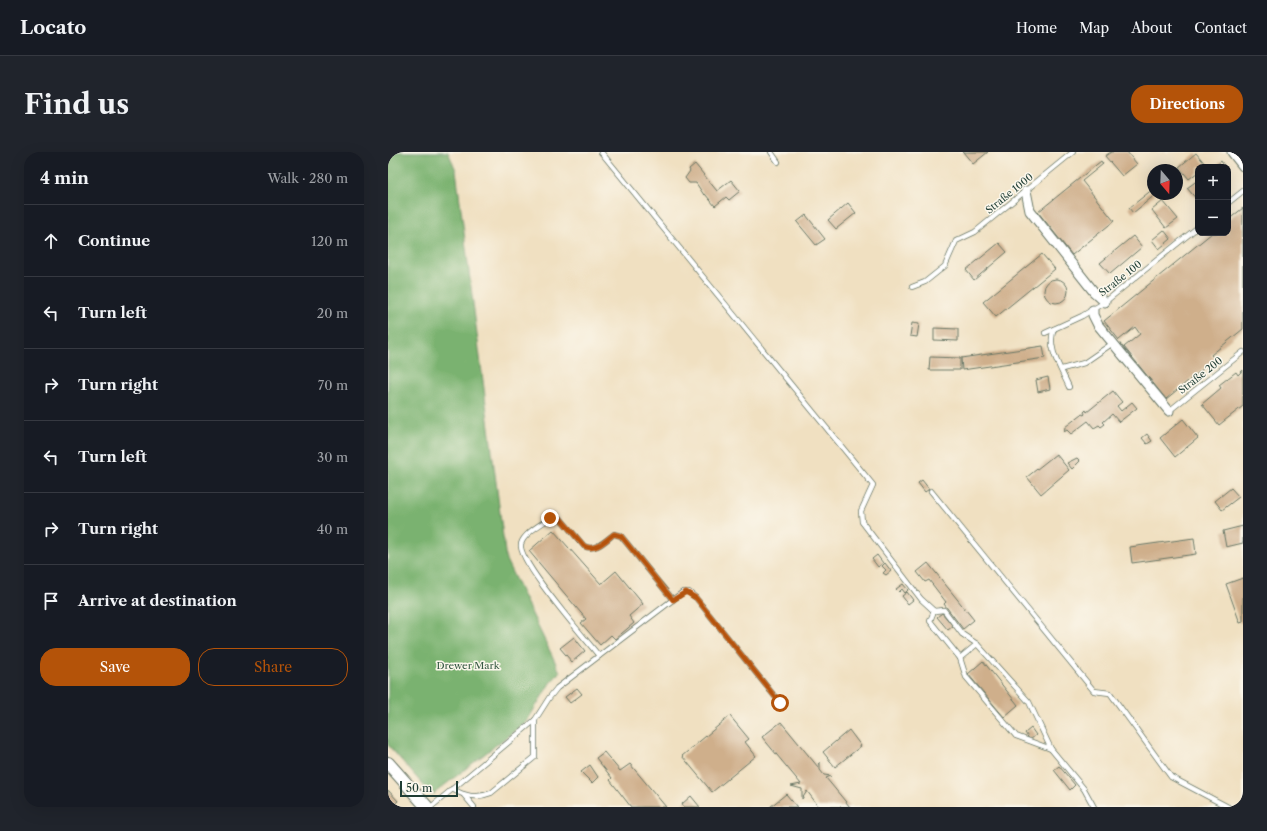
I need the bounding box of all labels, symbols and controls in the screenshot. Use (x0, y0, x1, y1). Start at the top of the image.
text: Locato (20, 16, 86, 39)
text: Home (1016, 19, 1057, 37)
text: Map (1079, 19, 1109, 37)
text: About (1131, 19, 1172, 37)
text: Contact (1194, 19, 1247, 37)
button: Directions (1131, 85, 1243, 123)
text: Find us (24, 87, 129, 121)
north arrow (1147, 164, 1183, 200)
map controls (1195, 164, 1231, 236)
button: + (1195, 164, 1231, 200)
text: 4 min (40, 168, 89, 188)
text: Walk · 280 m (267, 170, 348, 186)
street label: Straße 1000 (983, 170, 1036, 217)
button: − (1195, 200, 1231, 236)
icon: ahead (40, 230, 62, 252)
text: Continue (78, 231, 150, 250)
text: 120 m (311, 233, 348, 249)
street label: Straße 100 (1096, 258, 1144, 299)
icon: left (40, 302, 62, 324)
text: Turn left (78, 303, 147, 322)
text: 20 m (317, 305, 348, 321)
street label: Straße 200 (1176, 354, 1225, 397)
icon: right (40, 374, 62, 396)
text: Turn right (78, 375, 158, 394)
text: 70 m (318, 377, 348, 393)
icon: left (40, 446, 62, 468)
text: Turn left (78, 447, 147, 466)
text: 30 m (317, 449, 348, 465)
route end (541, 509, 559, 527)
icon: right (40, 518, 62, 540)
text: Turn right (78, 519, 158, 538)
text: 40 m (317, 521, 348, 537)
icon: arrive (40, 590, 62, 612)
text: Arrive at destination (78, 591, 237, 610)
button: Save (40, 648, 190, 686)
button: Share (198, 648, 348, 686)
park label: Drewer Mark (436, 659, 501, 672)
route start (771, 694, 789, 712)
scale bar (400, 779, 458, 798)
text: 50 m (406, 781, 432, 795)

